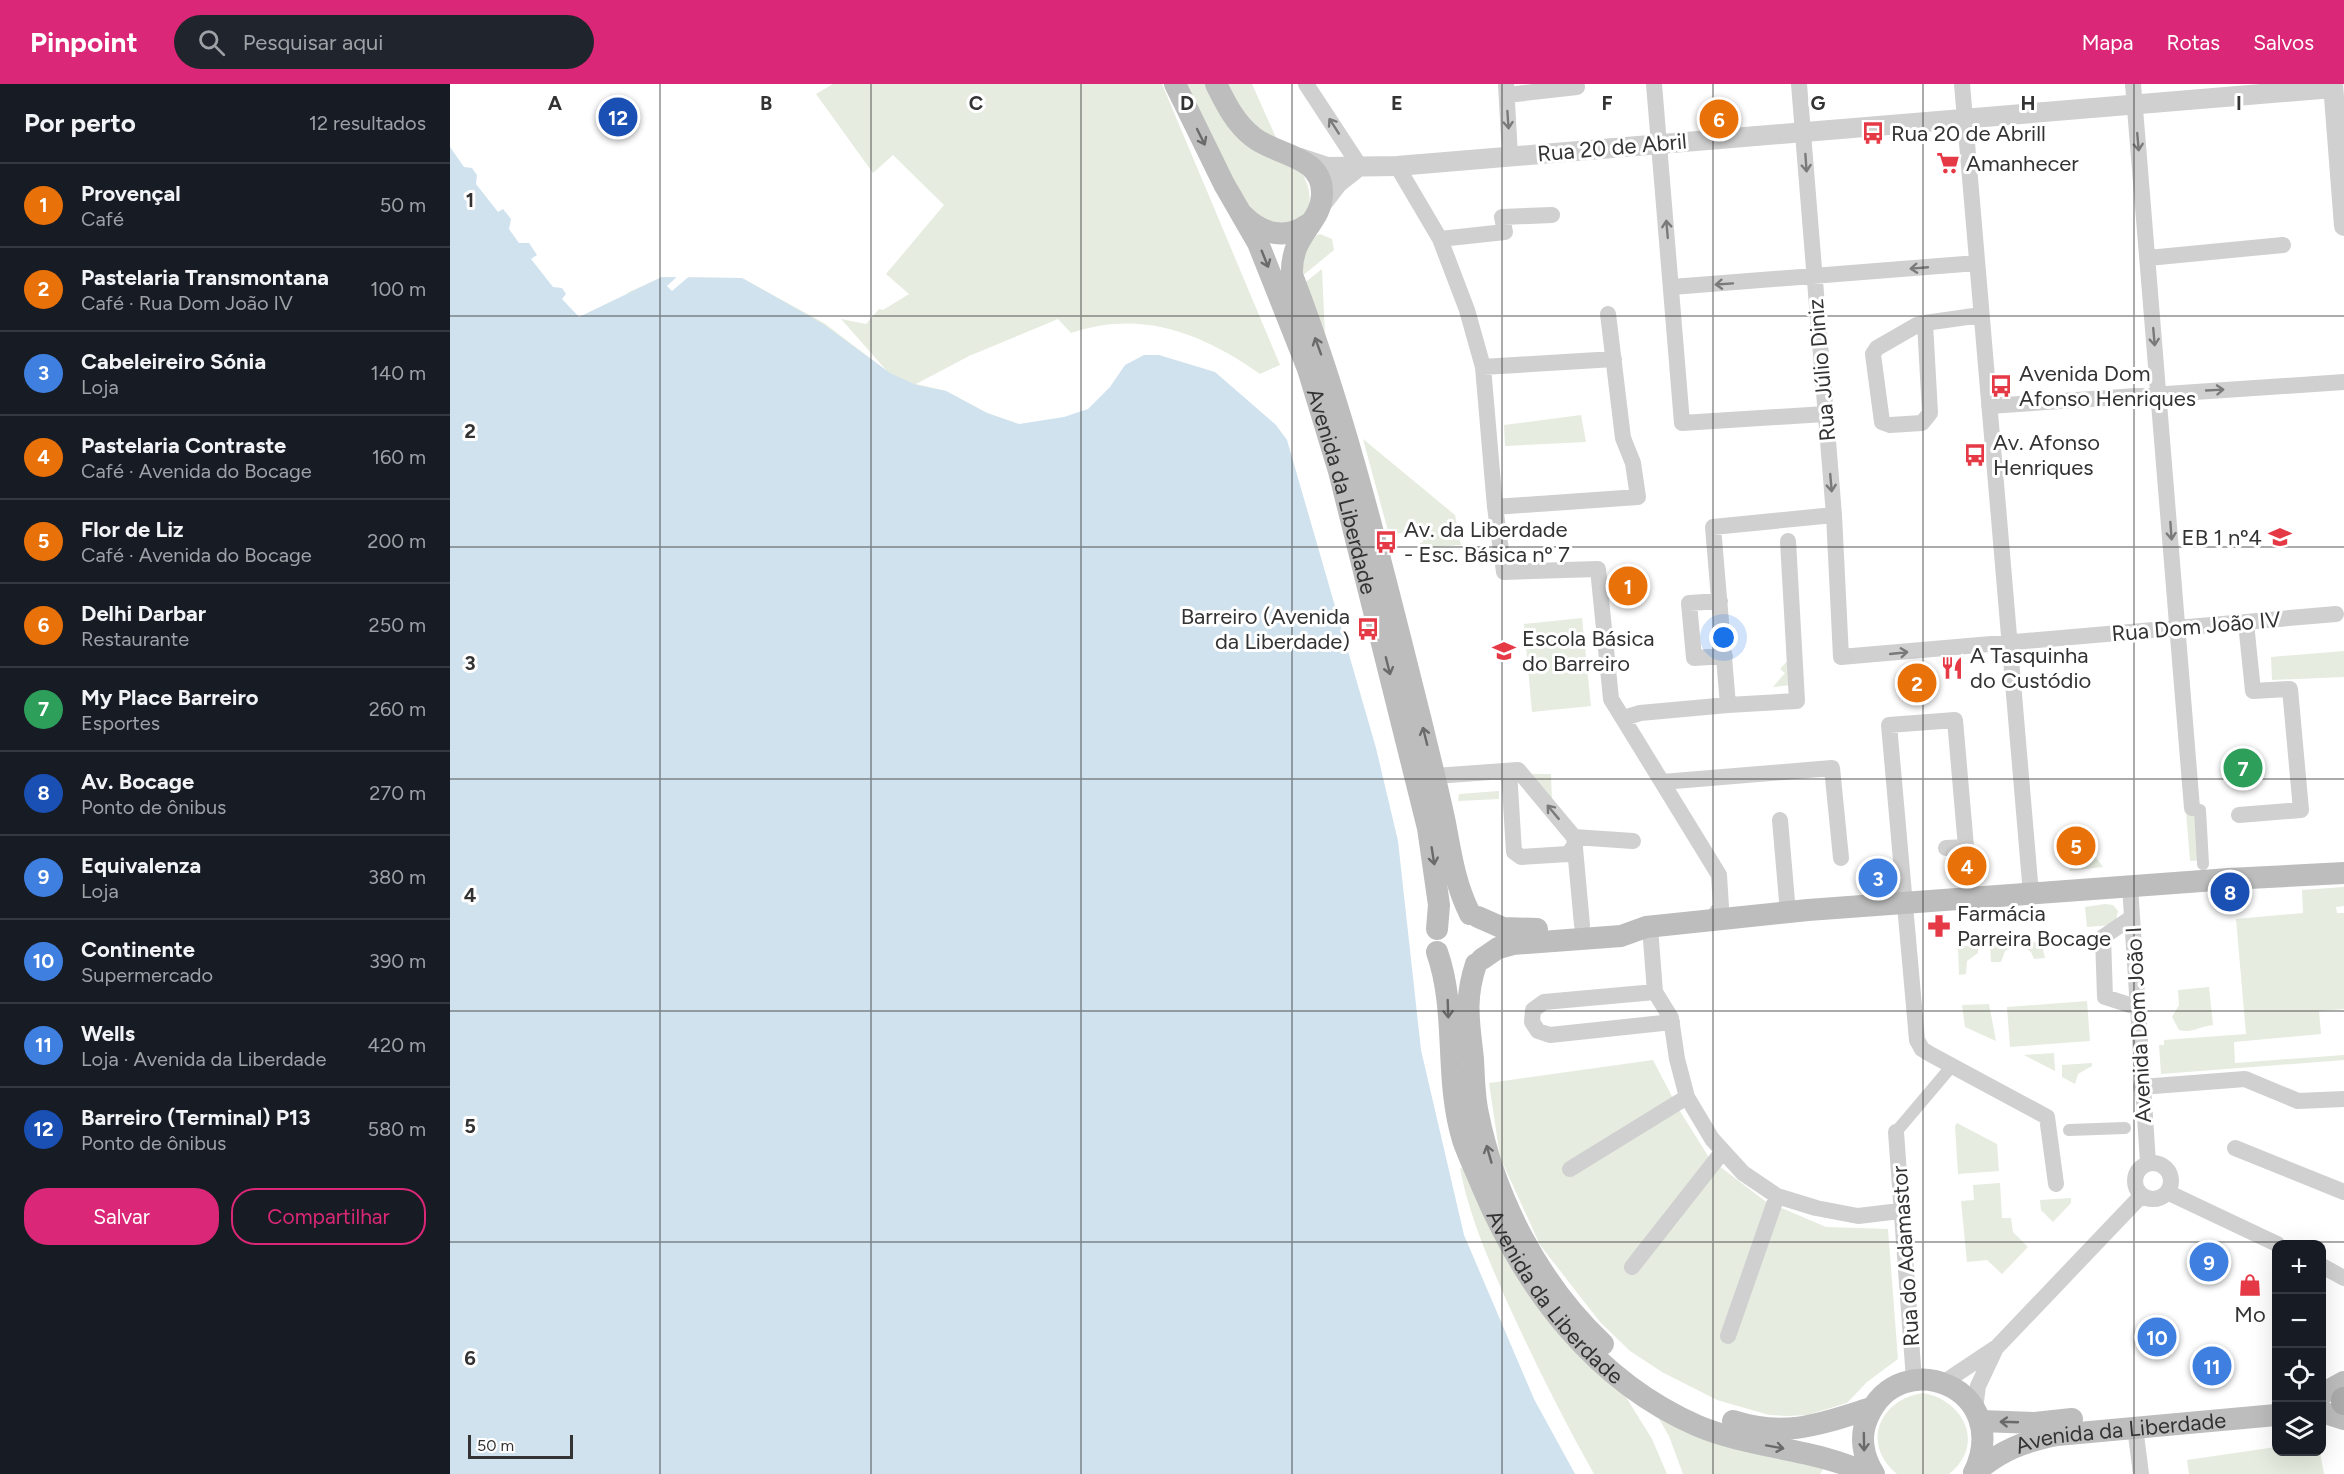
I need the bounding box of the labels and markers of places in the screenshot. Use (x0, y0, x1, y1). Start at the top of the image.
pin: 12 (598, 94, 638, 140)
pin: 6 (1700, 96, 1738, 141)
bus stop icon: Rua 20 de Abrill (1860, 120, 1886, 146)
place label: Rua 20 de Abrill (1891, 120, 2046, 147)
supermarket icon: Amanhecer (1935, 150, 1961, 176)
place label: Amanhecer (1966, 150, 2079, 177)
place label: Avenida Dom Afonso Henriques (2019, 360, 2196, 412)
bus stop icon: Avenida Dom Afonso Henriques (1988, 373, 2014, 399)
place label: Av. Afonso Henriques (1993, 429, 2100, 481)
bus stop icon: Av. Afonso Henriques (1962, 442, 1988, 468)
place label: Av. da Liberdade - Esc. Básica nº 7 (1404, 516, 1570, 568)
place label: EB 1 nº4 (2182, 524, 2262, 551)
school or university icon: EB 1 nº4 (2267, 524, 2293, 550)
bus stop icon: Av. da Liberdade - Esc. Básica nº 7 (1373, 529, 1399, 555)
pin: 1 (1608, 564, 1648, 608)
place label: Barreiro (Avenida da Liberdade) (1181, 603, 1350, 655)
bus stop icon: Barreiro (Avenida da Liberdade) (1355, 616, 1381, 642)
place label: Escola Básica do Barreiro (1522, 625, 1655, 677)
school or university icon: Escola Básica do Barreiro (1491, 638, 1517, 664)
place label: A Tasquinha do Custódio (1970, 642, 2091, 694)
restaurant icon: A Tasquinha do Custódio (1939, 655, 1965, 681)
pin: 2 (1898, 660, 1936, 706)
pin: 7 (2224, 746, 2262, 790)
pin: 5 (2056, 824, 2096, 868)
pin: 4 (1948, 844, 1987, 888)
pin: 3 (1858, 856, 1898, 900)
pin: 8 (2210, 870, 2250, 914)
place label: Farmácia Parreira Bocage (1957, 900, 2111, 952)
pharmacy icon: Farmácia Parreira Bocage (1926, 913, 1952, 939)
pin: 9 (2190, 1240, 2228, 1284)
shop icon: Mo (2237, 1272, 2263, 1298)
place label: Mo (2234, 1301, 2266, 1328)
pin: 10 (2138, 1314, 2176, 1360)
pin: 11 (2192, 1344, 2232, 1388)

